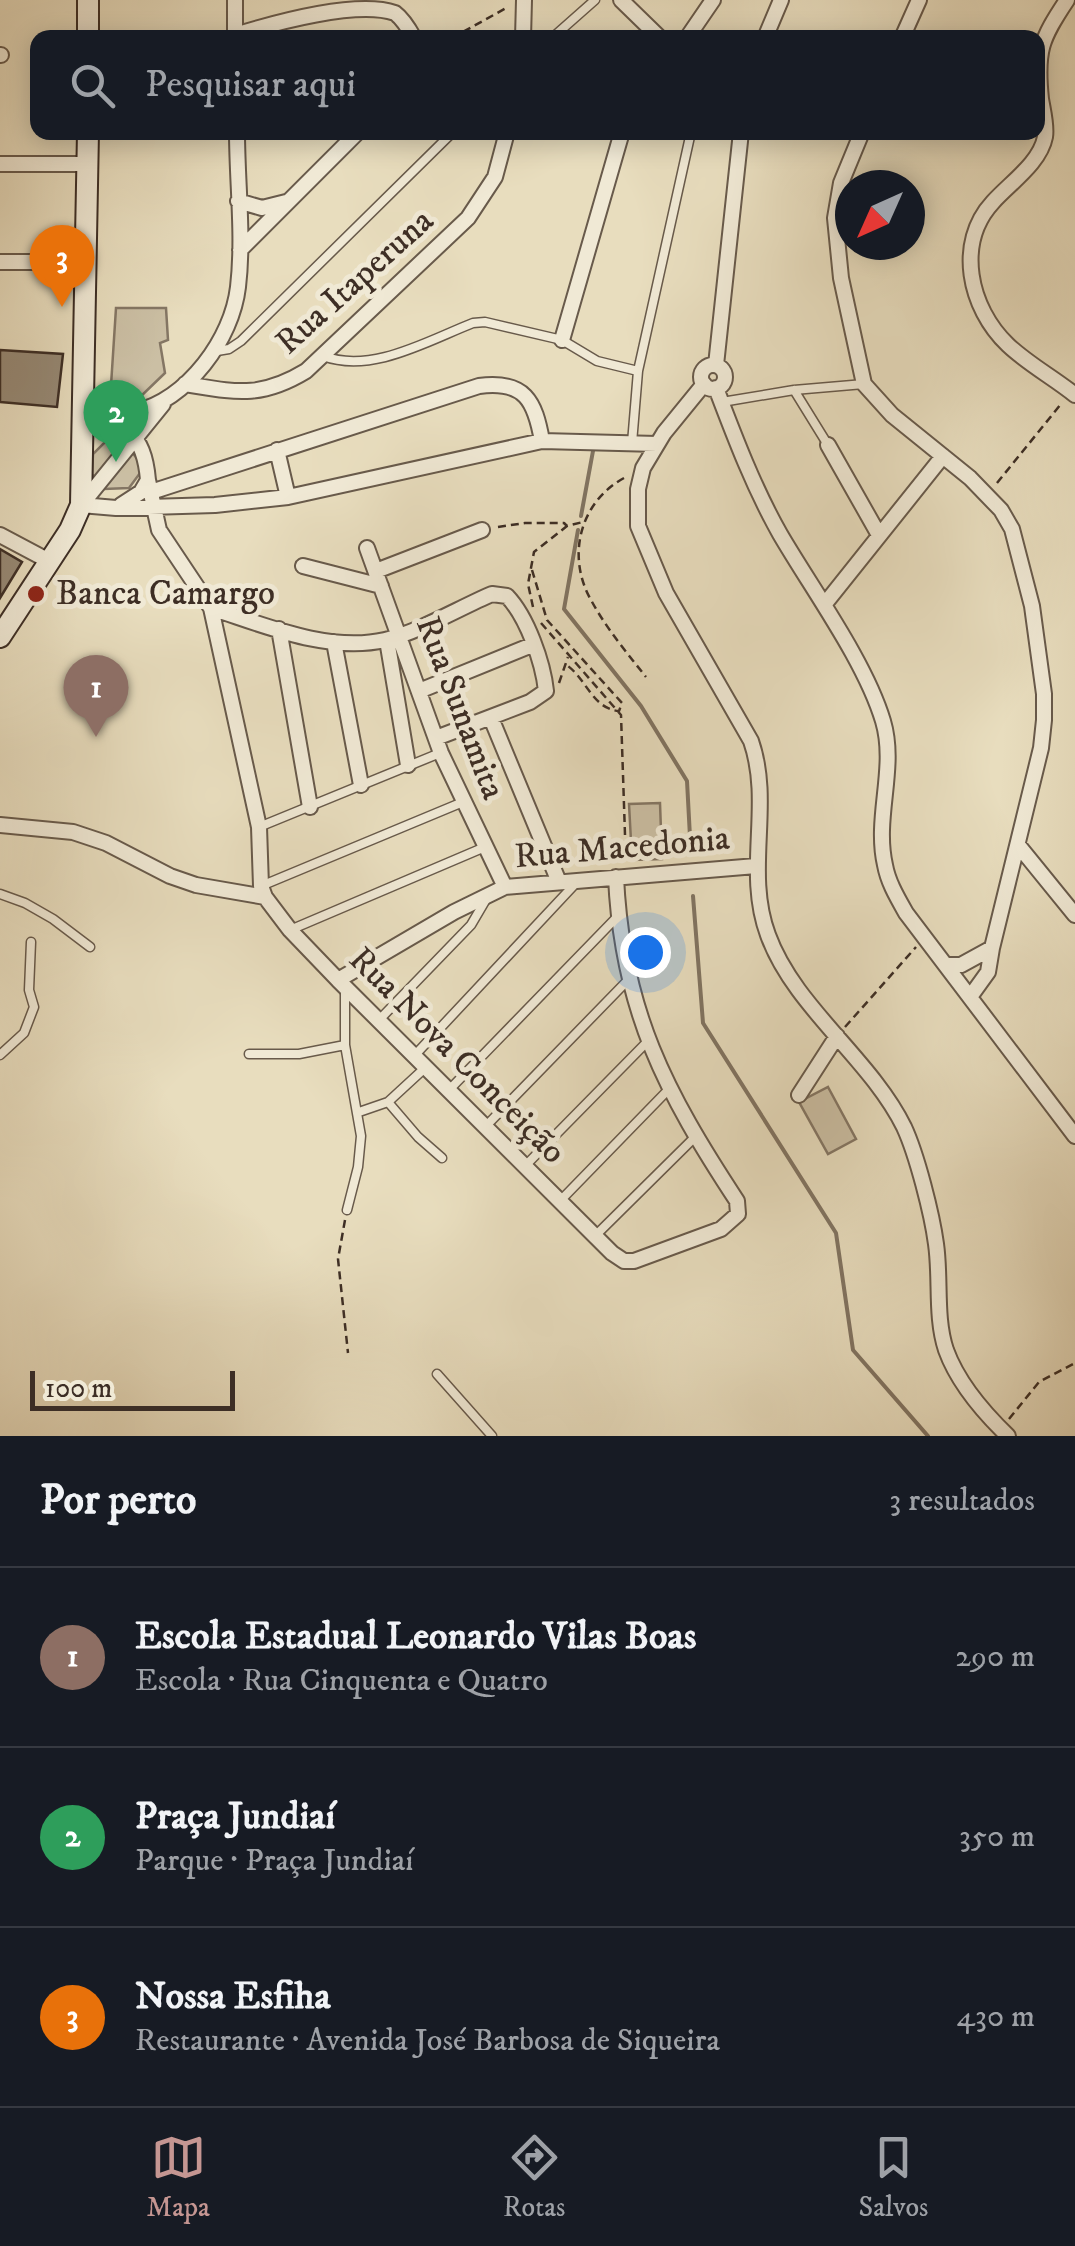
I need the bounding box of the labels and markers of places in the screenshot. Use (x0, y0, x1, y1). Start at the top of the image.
pin: 3 (30, 224, 94, 307)
pin: 2 (84, 380, 148, 462)
place label: Banca Camargo (56, 572, 275, 616)
marker: Banca Camargo (25, 583, 47, 605)
pin: 1 (64, 654, 128, 737)

